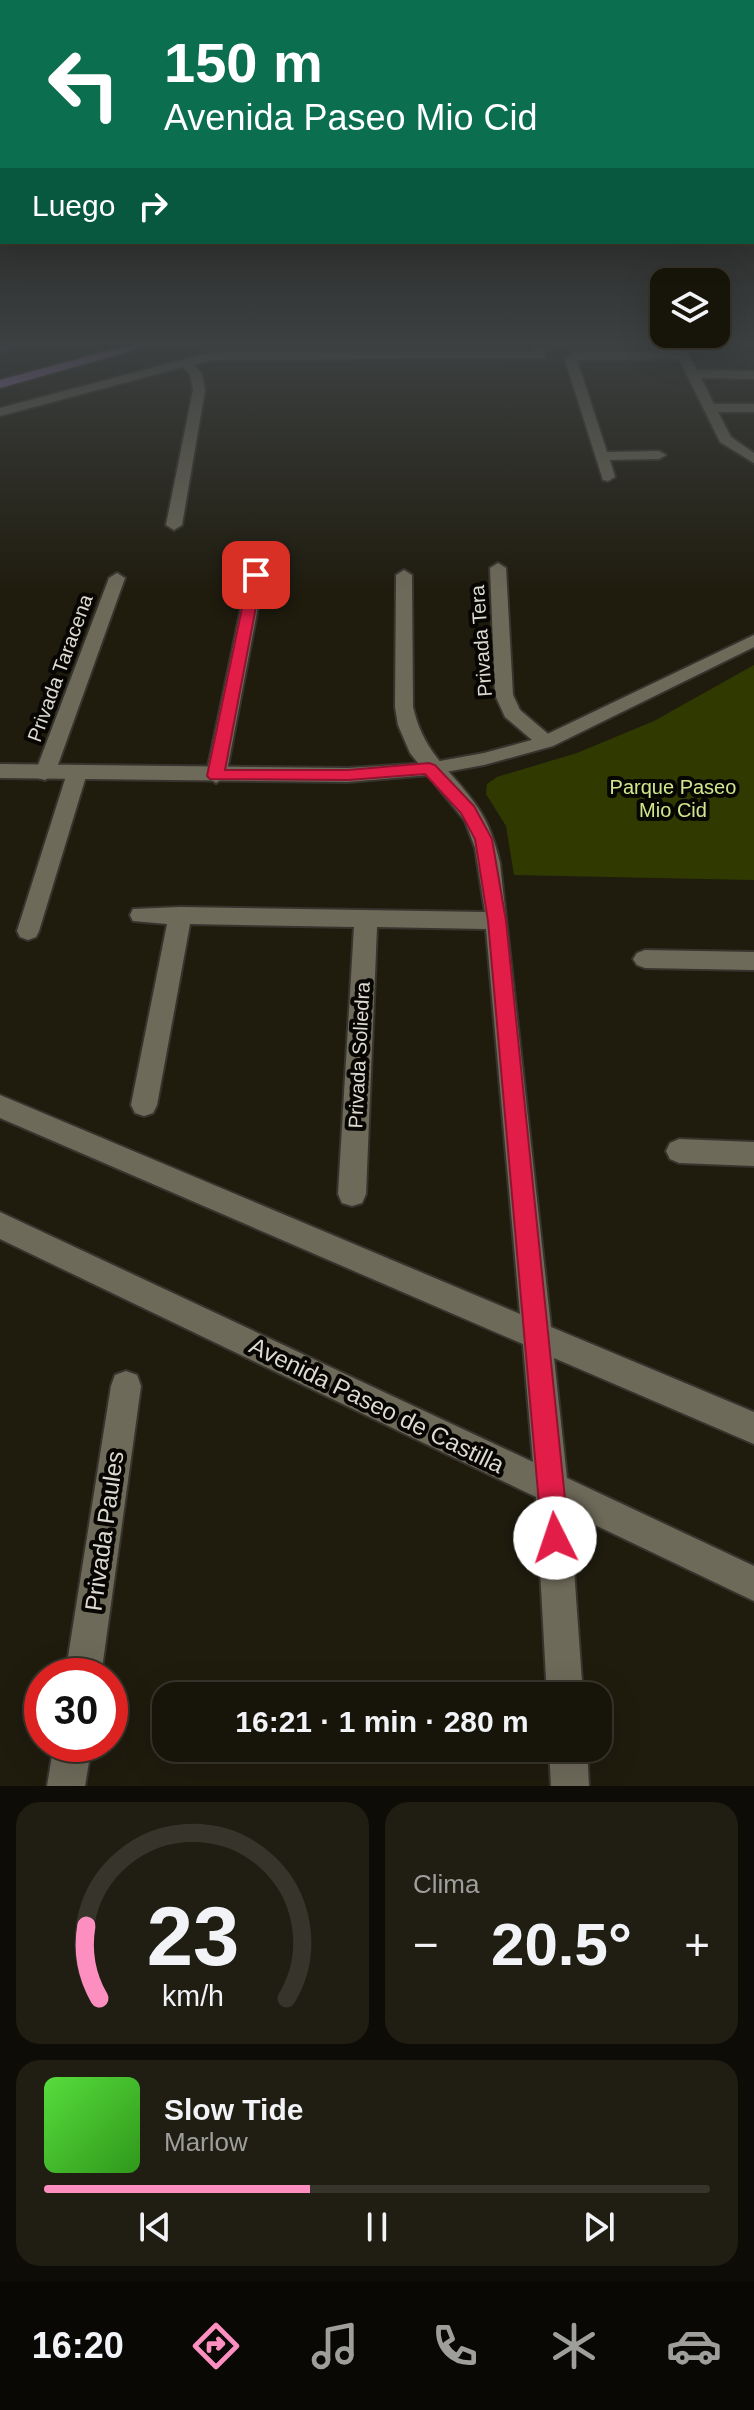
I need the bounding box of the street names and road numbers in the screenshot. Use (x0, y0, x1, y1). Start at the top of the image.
street label: Privada Tera (466, 584, 496, 698)
street label: Privada Taracena (23, 590, 97, 745)
street label: Privada Soliedra (344, 980, 374, 1129)
street label: Avenida Paseo de Castilla (245, 1332, 509, 1479)
street label: Privada Paules (79, 1449, 129, 1613)

